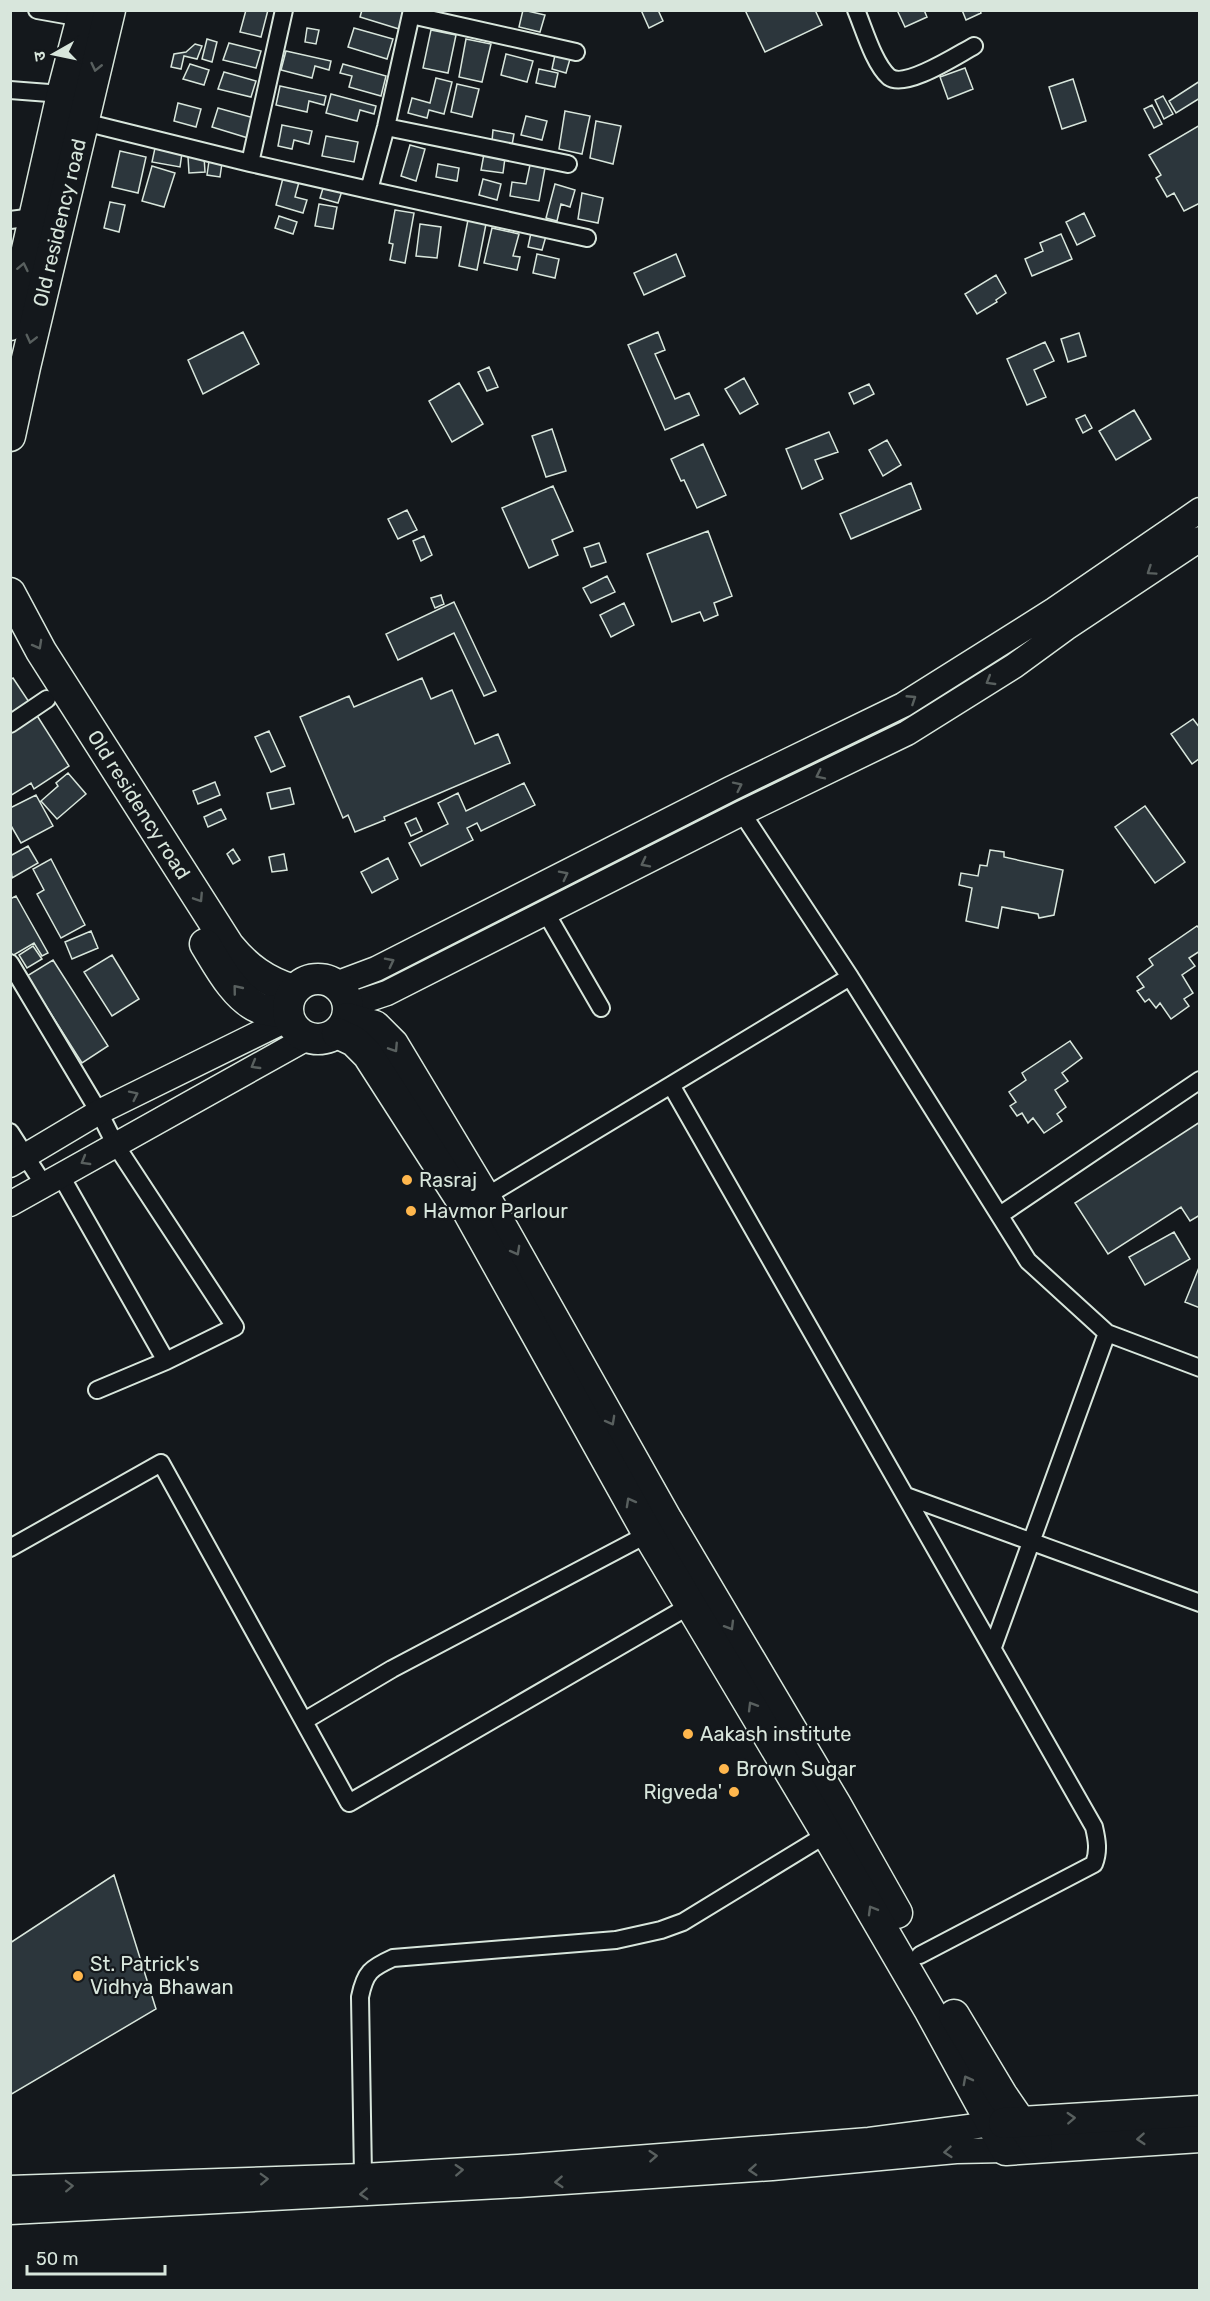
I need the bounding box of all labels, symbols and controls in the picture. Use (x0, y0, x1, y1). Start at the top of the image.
north arrow (24, 24, 84, 84)
text: उ (29, 50, 50, 62)
one-way arrow (91, 62, 104, 72)
street label: Old residency road (28, 136, 91, 309)
one-way arrow (16, 263, 29, 273)
one-way arrow (26, 334, 39, 344)
one-way arrow (1147, 564, 1158, 575)
one-way arrow (31, 638, 42, 649)
one-way arrow (986, 673, 996, 685)
one-way arrow (906, 694, 916, 706)
street label: Old residency road (83, 726, 195, 884)
one-way arrow (815, 768, 826, 780)
one-way arrow (731, 781, 742, 793)
one-way arrow (640, 855, 651, 867)
one-way arrow (558, 871, 569, 882)
one-way arrow (192, 891, 203, 902)
one-way arrow (384, 958, 394, 969)
one-way arrow (233, 985, 244, 996)
one-way arrow (387, 1041, 398, 1052)
one-way arrow (251, 1058, 261, 1069)
one-way arrow (128, 1090, 139, 1102)
one-way arrow (81, 1154, 91, 1166)
place label: Rasraj (419, 1168, 477, 1192)
marker: Rasraj (400, 1173, 414, 1187)
place label: Havmor Parlour (423, 1199, 568, 1223)
marker: Havmor Parlour (404, 1204, 418, 1218)
one-way arrow (508, 1245, 520, 1255)
one-way arrow (604, 1415, 616, 1425)
one-way arrow (626, 1498, 637, 1509)
one-way arrow (723, 1620, 734, 1630)
one-way arrow (747, 1702, 759, 1712)
place label: Aakash institute (700, 1722, 852, 1746)
marker: Aakash institute (681, 1727, 695, 1741)
place label: Brown Sugar (736, 1757, 856, 1781)
marker: Brown Sugar (717, 1762, 731, 1776)
place label: Rigveda' (643, 1780, 722, 1804)
marker: Rigveda' (727, 1785, 741, 1799)
one-way arrow (867, 1906, 879, 1916)
place label: St. Patrick's Vidhya Bhawan (90, 1952, 234, 1999)
marker: St. Patrick's Vidhya Bhawan (71, 1969, 85, 1983)
one-way arrow (963, 2075, 975, 2086)
one-way arrow (1067, 2112, 1076, 2125)
one-way arrow (1137, 2133, 1146, 2146)
one-way arrow (943, 2145, 952, 2158)
one-way arrow (649, 2150, 658, 2163)
one-way arrow (749, 2163, 758, 2176)
one-way arrow (454, 2164, 463, 2177)
one-way arrow (259, 2173, 268, 2186)
one-way arrow (554, 2176, 563, 2189)
one-way arrow (64, 2180, 73, 2193)
one-way arrow (360, 2187, 369, 2200)
scale bar (27, 2238, 165, 2276)
text: 50 m (36, 2248, 79, 2270)

